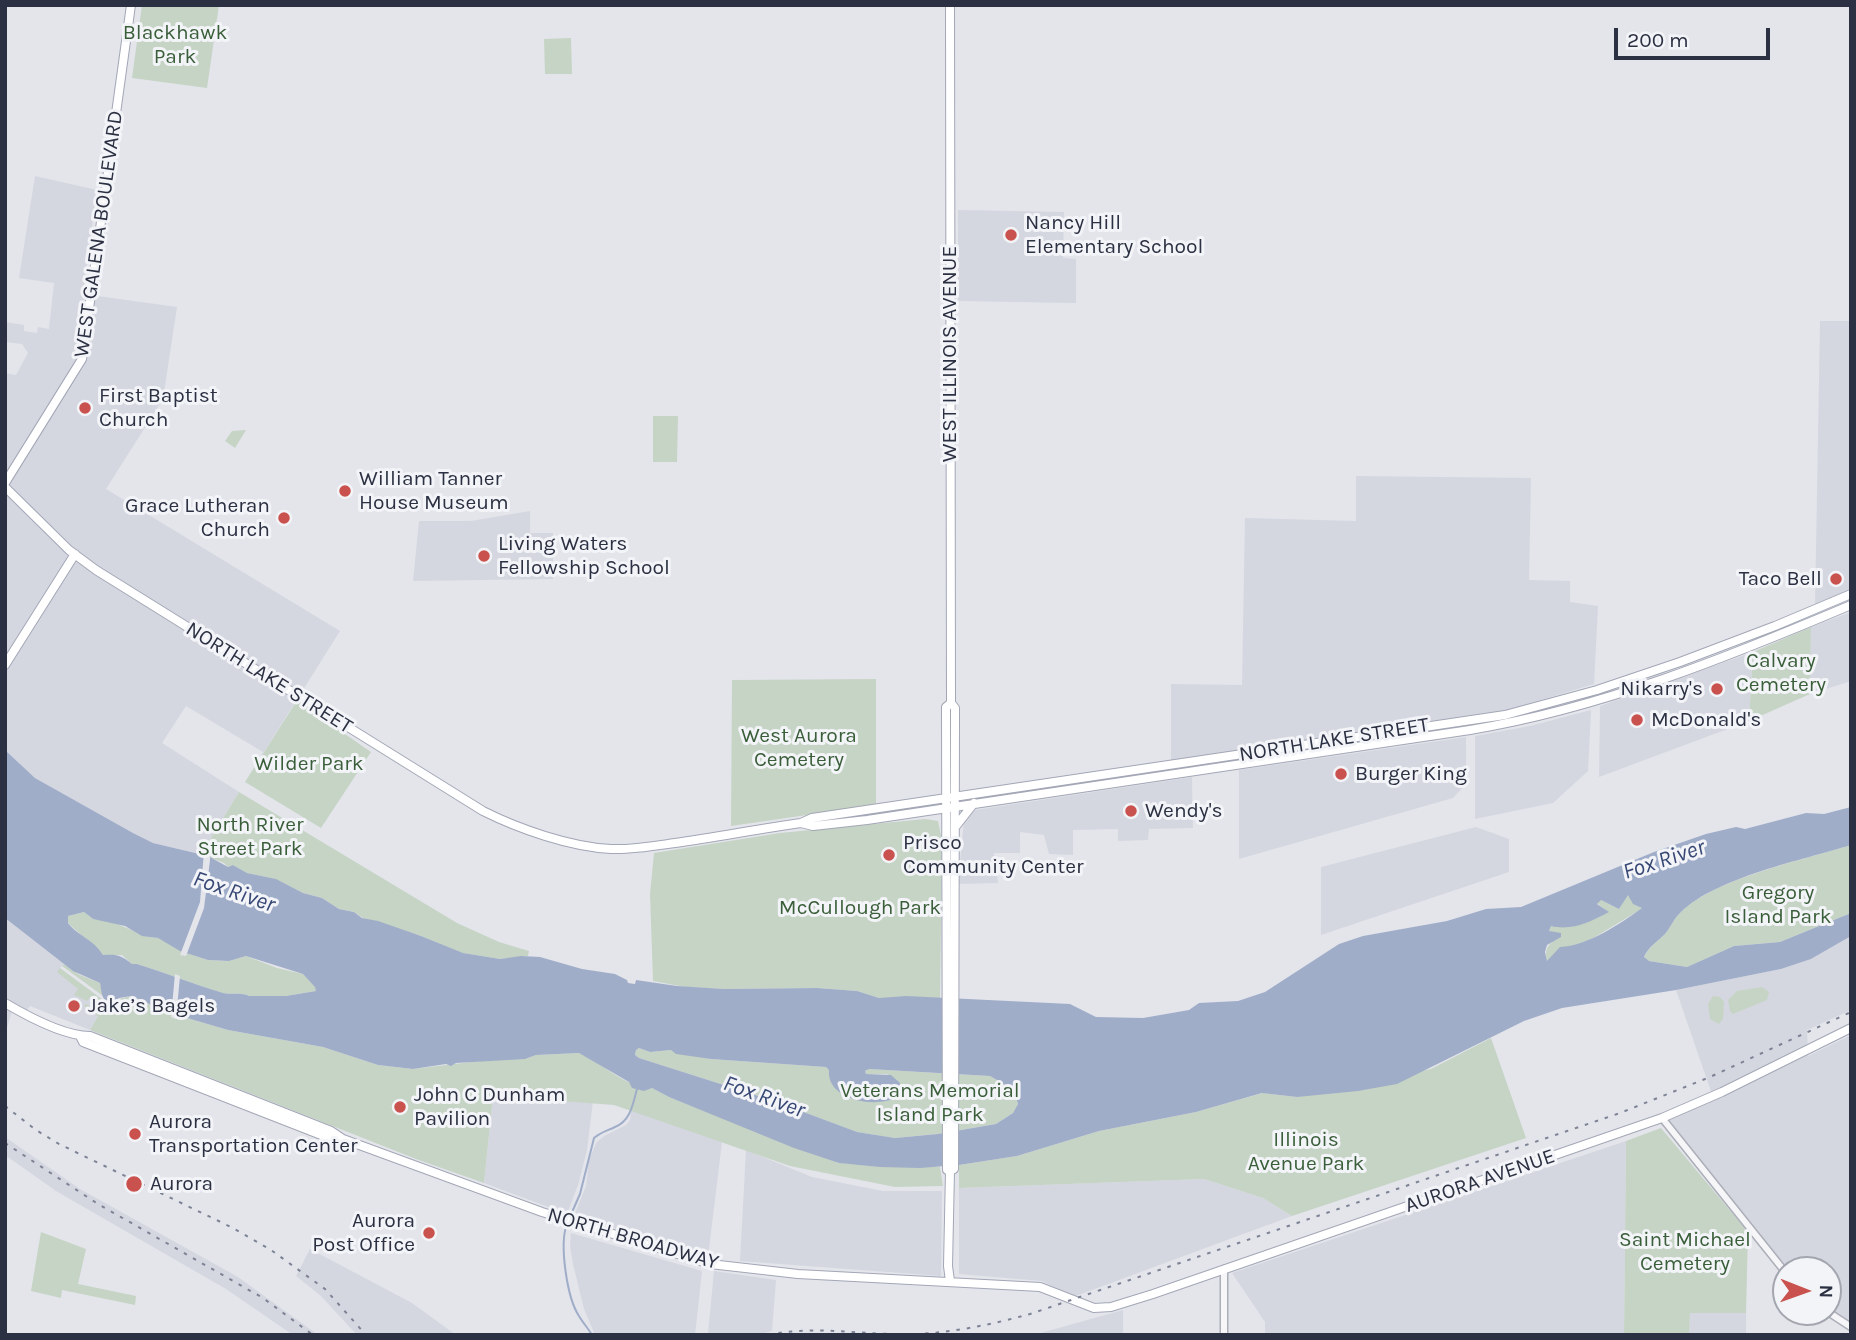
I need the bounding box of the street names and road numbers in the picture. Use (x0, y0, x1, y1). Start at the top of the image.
street label: WEST GALENA BOULEVARD (69, 109, 129, 359)
street label: WEST ILLINOIS AVENUE (937, 246, 963, 462)
street label: NORTH LAKE STREET (181, 616, 357, 740)
street label: NORTH LAKE STREET (1237, 713, 1431, 767)
street label: AURORA AVENUE (1402, 1144, 1558, 1218)
street label: NORTH BROADWAY (545, 1203, 721, 1275)

